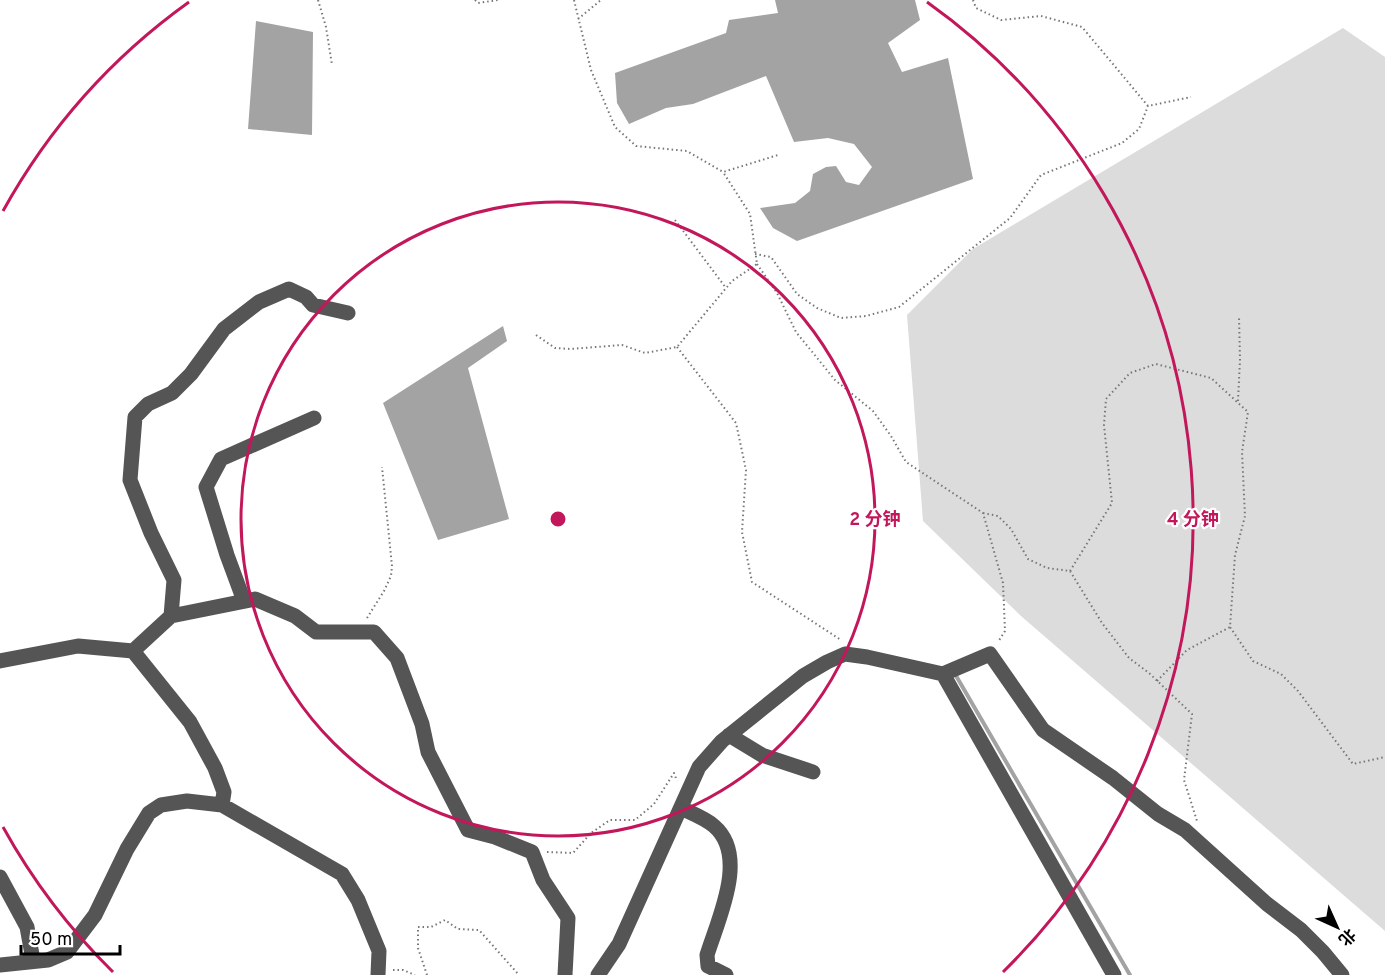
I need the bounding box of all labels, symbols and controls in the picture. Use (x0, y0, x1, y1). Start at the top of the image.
centre of rings (548, 509, 568, 529)
text: 2 分钟 (849, 509, 901, 532)
text: 4 分钟 (1167, 509, 1219, 532)
north arrow (1307, 897, 1367, 957)
scale bar (21, 918, 120, 956)
text: 北 (1333, 923, 1359, 949)
text: 50 m (30, 929, 72, 952)

